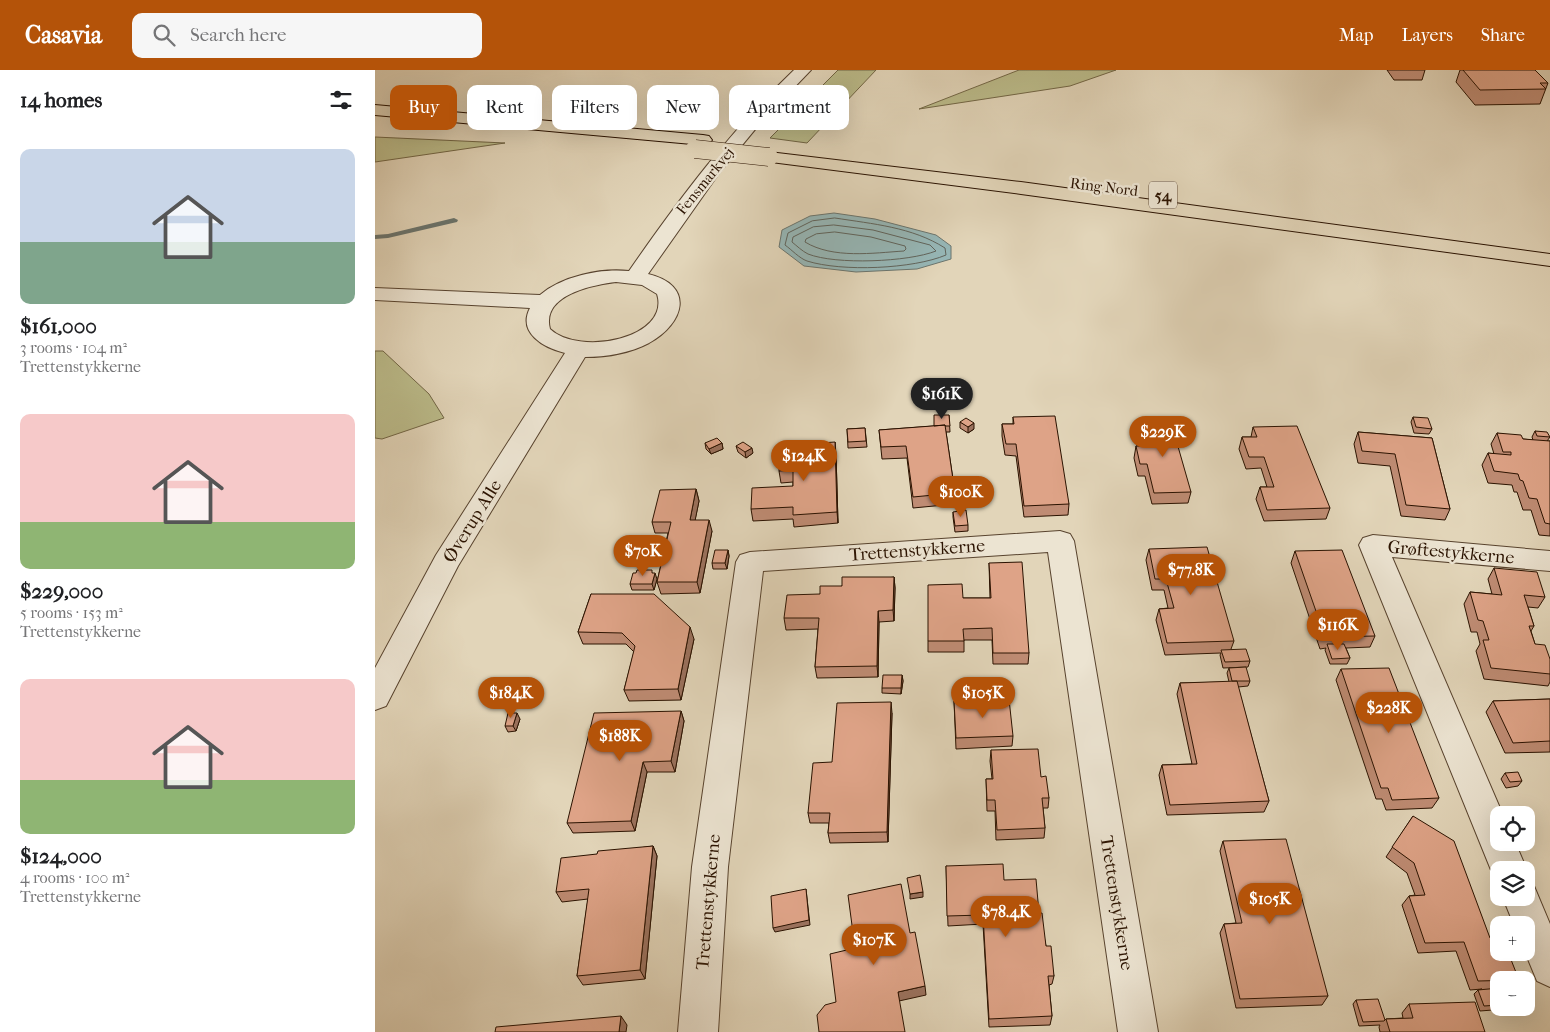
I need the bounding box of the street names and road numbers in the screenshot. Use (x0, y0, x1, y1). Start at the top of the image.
street label: Fensmarkvej (672, 144, 738, 218)
street label: Ring Nord (1069, 174, 1140, 200)
road number: 54 (1149, 182, 1177, 208)
street label: Øverup Alle (439, 476, 506, 567)
street label: Trettenstykkerne (848, 535, 986, 566)
street label: Grøftestykkerne (1387, 536, 1515, 569)
street label: Trettenstykkerne (692, 833, 725, 971)
street label: Trettenstykkerne (1095, 834, 1138, 972)

